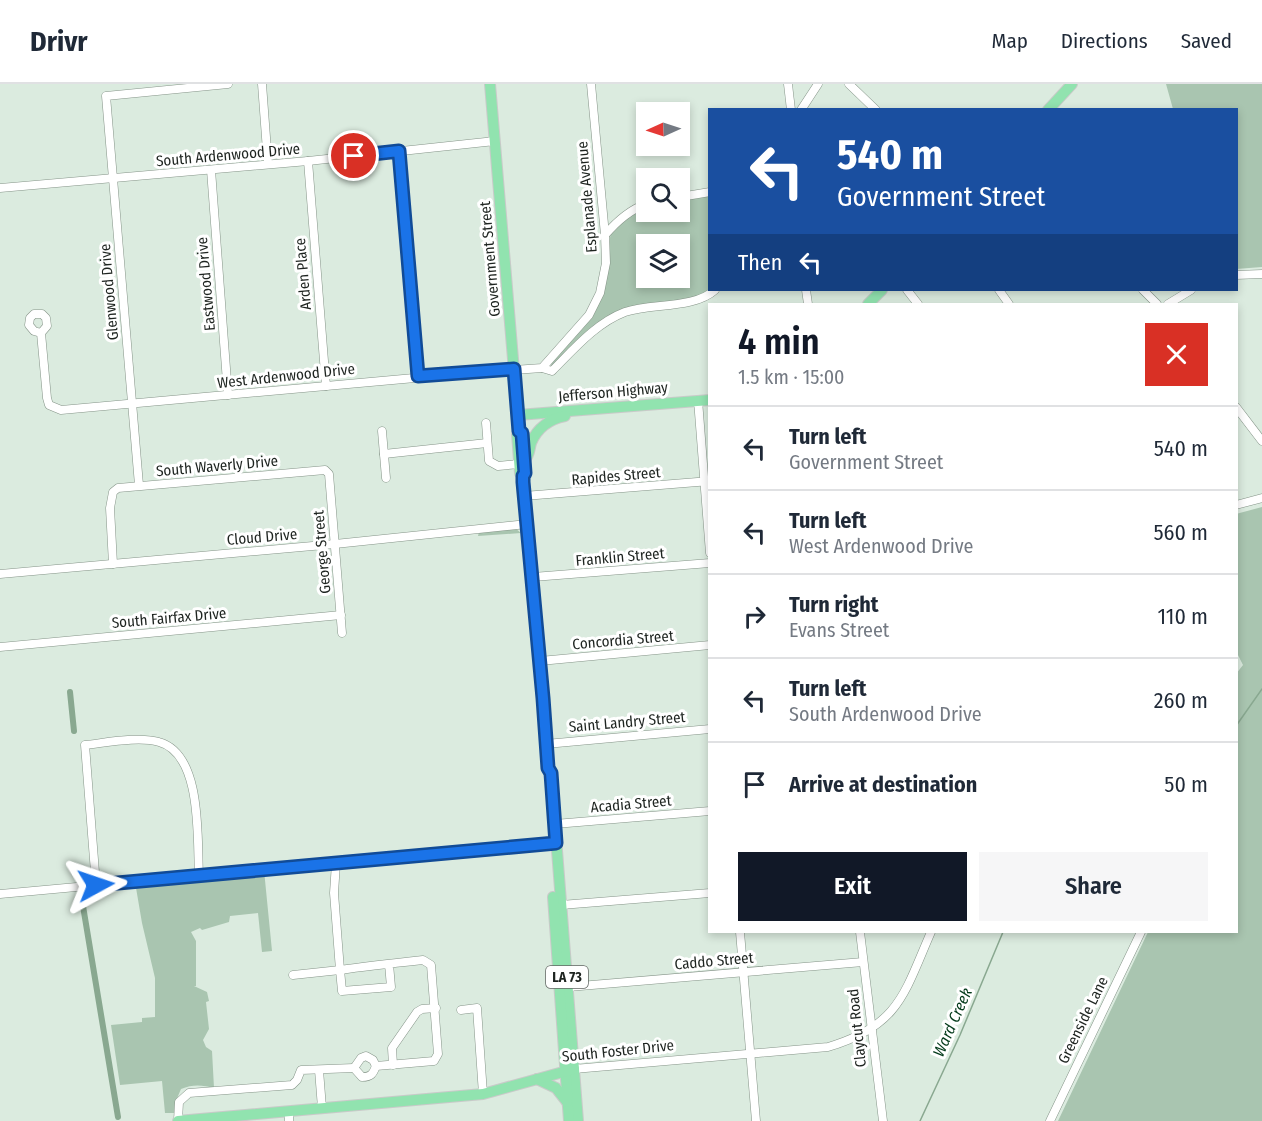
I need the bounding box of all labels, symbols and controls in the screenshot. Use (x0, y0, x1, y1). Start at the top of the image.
text: Drivr (30, 25, 88, 58)
text: Map (991, 28, 1028, 54)
text: Directions (1061, 28, 1148, 54)
text: Saved (1181, 28, 1232, 54)
north arrow (636, 102, 690, 156)
map controls (636, 102, 690, 288)
pin (328, 130, 379, 181)
text: 540 m (837, 130, 943, 180)
icon: left (738, 132, 816, 210)
icon: arrive (337, 139, 370, 172)
street label: South Ardenwood Drive (155, 140, 301, 170)
street label: Esplanade Avenue (573, 140, 601, 254)
button: search (636, 168, 690, 222)
text: Government Street (837, 181, 1045, 213)
street label: Government Street (476, 200, 504, 317)
button: layers (636, 234, 690, 288)
street label: Eastwood Drive (193, 236, 219, 332)
street label: Arden Place (291, 237, 315, 311)
street label: Glenwood Drive (96, 243, 122, 341)
icon: left (794, 246, 827, 279)
text: Then (738, 249, 782, 276)
text: 4 min (738, 320, 820, 364)
button: close (1145, 323, 1208, 386)
street label: West Ardenwood Drive (216, 360, 356, 392)
text: 1.5 km · 15:00 (738, 365, 845, 389)
street label: Jefferson Highway (557, 378, 669, 406)
text: Turn left (789, 423, 867, 450)
icon: left (738, 432, 771, 465)
text: 540 m (1154, 435, 1208, 462)
text: Government Street (789, 450, 943, 474)
street label: South Waverly Drive (155, 452, 279, 480)
street label: Rapides Street (571, 463, 661, 489)
text: Turn left (789, 507, 867, 534)
street label: George Street (309, 510, 335, 594)
icon: left (738, 516, 771, 549)
text: 560 m (1153, 519, 1208, 546)
street label: Cloud Drive (226, 525, 298, 549)
text: West Ardenwood Drive (789, 534, 973, 558)
street label: Franklin Street (575, 544, 665, 570)
text: Turn right (789, 591, 878, 618)
icon: right (738, 600, 771, 633)
text: 110 m (1158, 603, 1208, 630)
street label: South Fairfax Drive (111, 604, 227, 632)
text: Evans Street (789, 618, 889, 642)
street label: Concordia Street (572, 627, 674, 653)
text: Turn left (789, 675, 867, 702)
icon: left (738, 684, 771, 717)
text: 260 m (1154, 687, 1208, 714)
text: South Ardenwood Drive (789, 702, 982, 726)
street label: Saint Landry Street (568, 708, 686, 736)
icon: arrive (738, 768, 771, 801)
text: Arrive at destination (789, 771, 977, 798)
text: 50 m (1164, 771, 1208, 798)
street label: Acadia Street (590, 791, 672, 816)
button: Exit (738, 852, 967, 921)
button: Share (979, 852, 1208, 921)
position arrow (64, 853, 128, 917)
street label: Caddo Street (674, 949, 754, 973)
road number: LA 73 (546, 966, 588, 988)
street label: Greenside Lane (1054, 974, 1112, 1066)
water label: Ward Creek (929, 985, 976, 1060)
street label: Claycut Road (844, 988, 870, 1068)
street label: South Foster Drive (561, 1036, 675, 1066)

